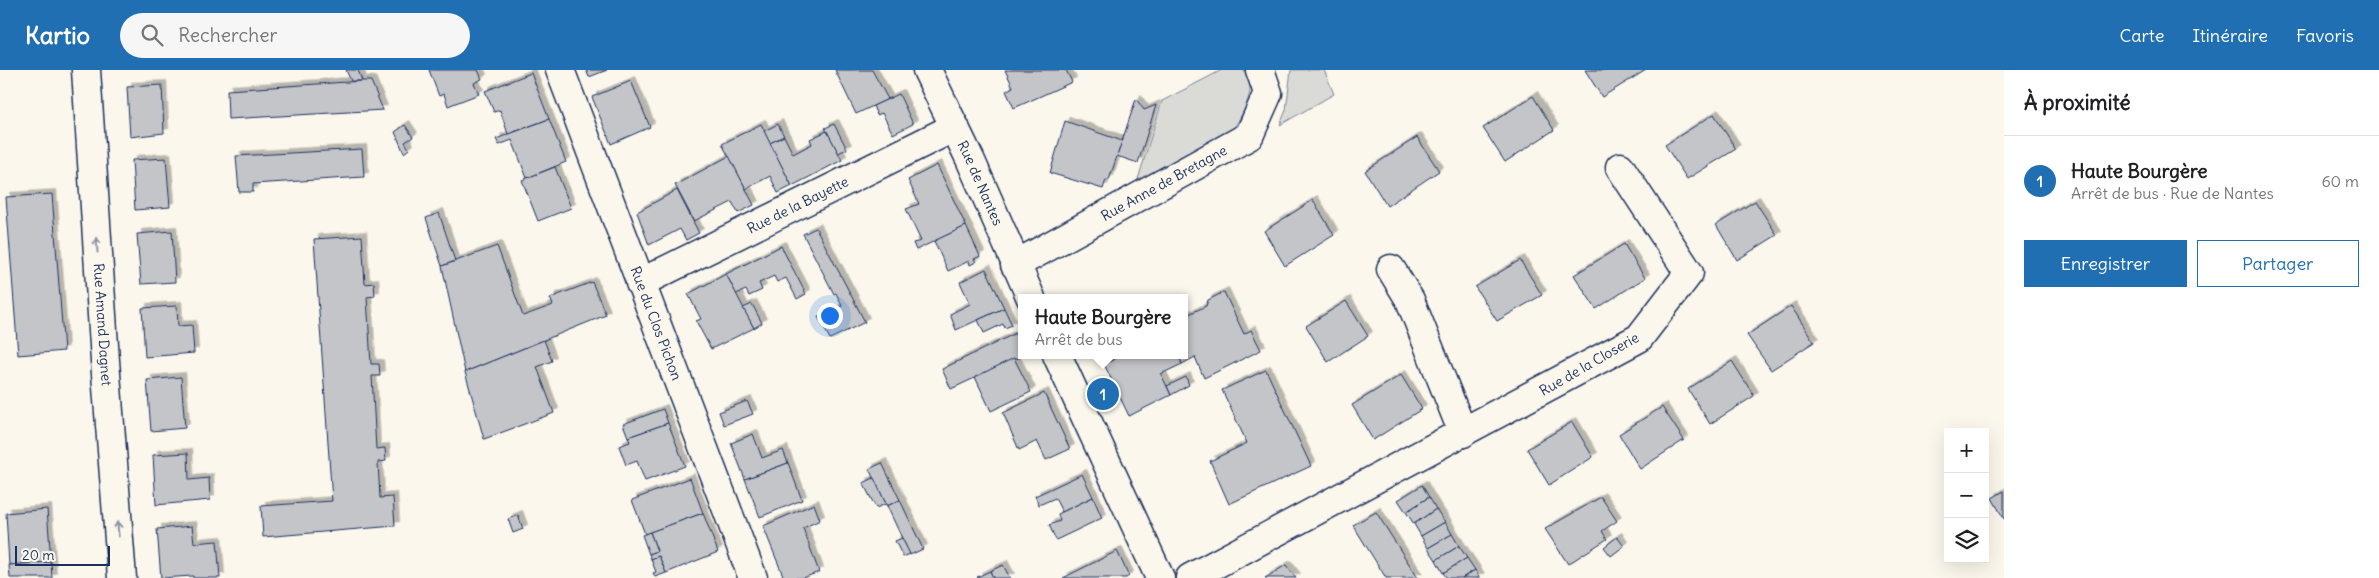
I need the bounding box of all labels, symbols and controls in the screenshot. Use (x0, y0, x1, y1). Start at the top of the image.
search box (120, 13, 470, 58)
text: Kartio (25, 20, 90, 50)
icon: search (138, 21, 166, 49)
text: Rechercher (178, 23, 277, 47)
text: Carte (2119, 24, 2164, 47)
text: Itinéraire (2192, 24, 2268, 47)
text: Favoris (2296, 24, 2354, 47)
text: À proximité (2024, 89, 2131, 116)
street label: Rue de Nantes (953, 138, 1007, 228)
street label: Rue Anne de Bretagne (1098, 141, 1230, 225)
text: Haute Bourgère (2071, 159, 2207, 183)
text: 1 (2037, 171, 2043, 191)
text: 60 m (2321, 171, 2359, 191)
street label: Rue de la Bayette (744, 172, 851, 238)
text: Arrêt de bus · Rue de Nantes (2071, 183, 2274, 203)
one-way arrow (93, 237, 102, 253)
button: Enregistrer (2024, 240, 2187, 287)
button: Partager (2197, 240, 2359, 287)
street label: Rue Amand Dagnet (90, 263, 116, 387)
street label: Rue du Clos Pichon (626, 264, 686, 383)
popup (1018, 294, 1188, 359)
your location (817, 303, 843, 329)
text: Haute Bourgère (1035, 305, 1171, 329)
street label: Rue de la Closerie (1536, 328, 1642, 400)
text: Arrêt de bus (1035, 329, 1123, 349)
pin: 1 (1087, 375, 1119, 413)
map controls (1944, 428, 1989, 563)
button: + (1944, 428, 1989, 473)
button: − (1944, 473, 1989, 518)
button: layers (1944, 518, 1989, 563)
one-way arrow (113, 522, 123, 538)
scale bar (15, 543, 110, 566)
text: 20 m (22, 546, 55, 564)

